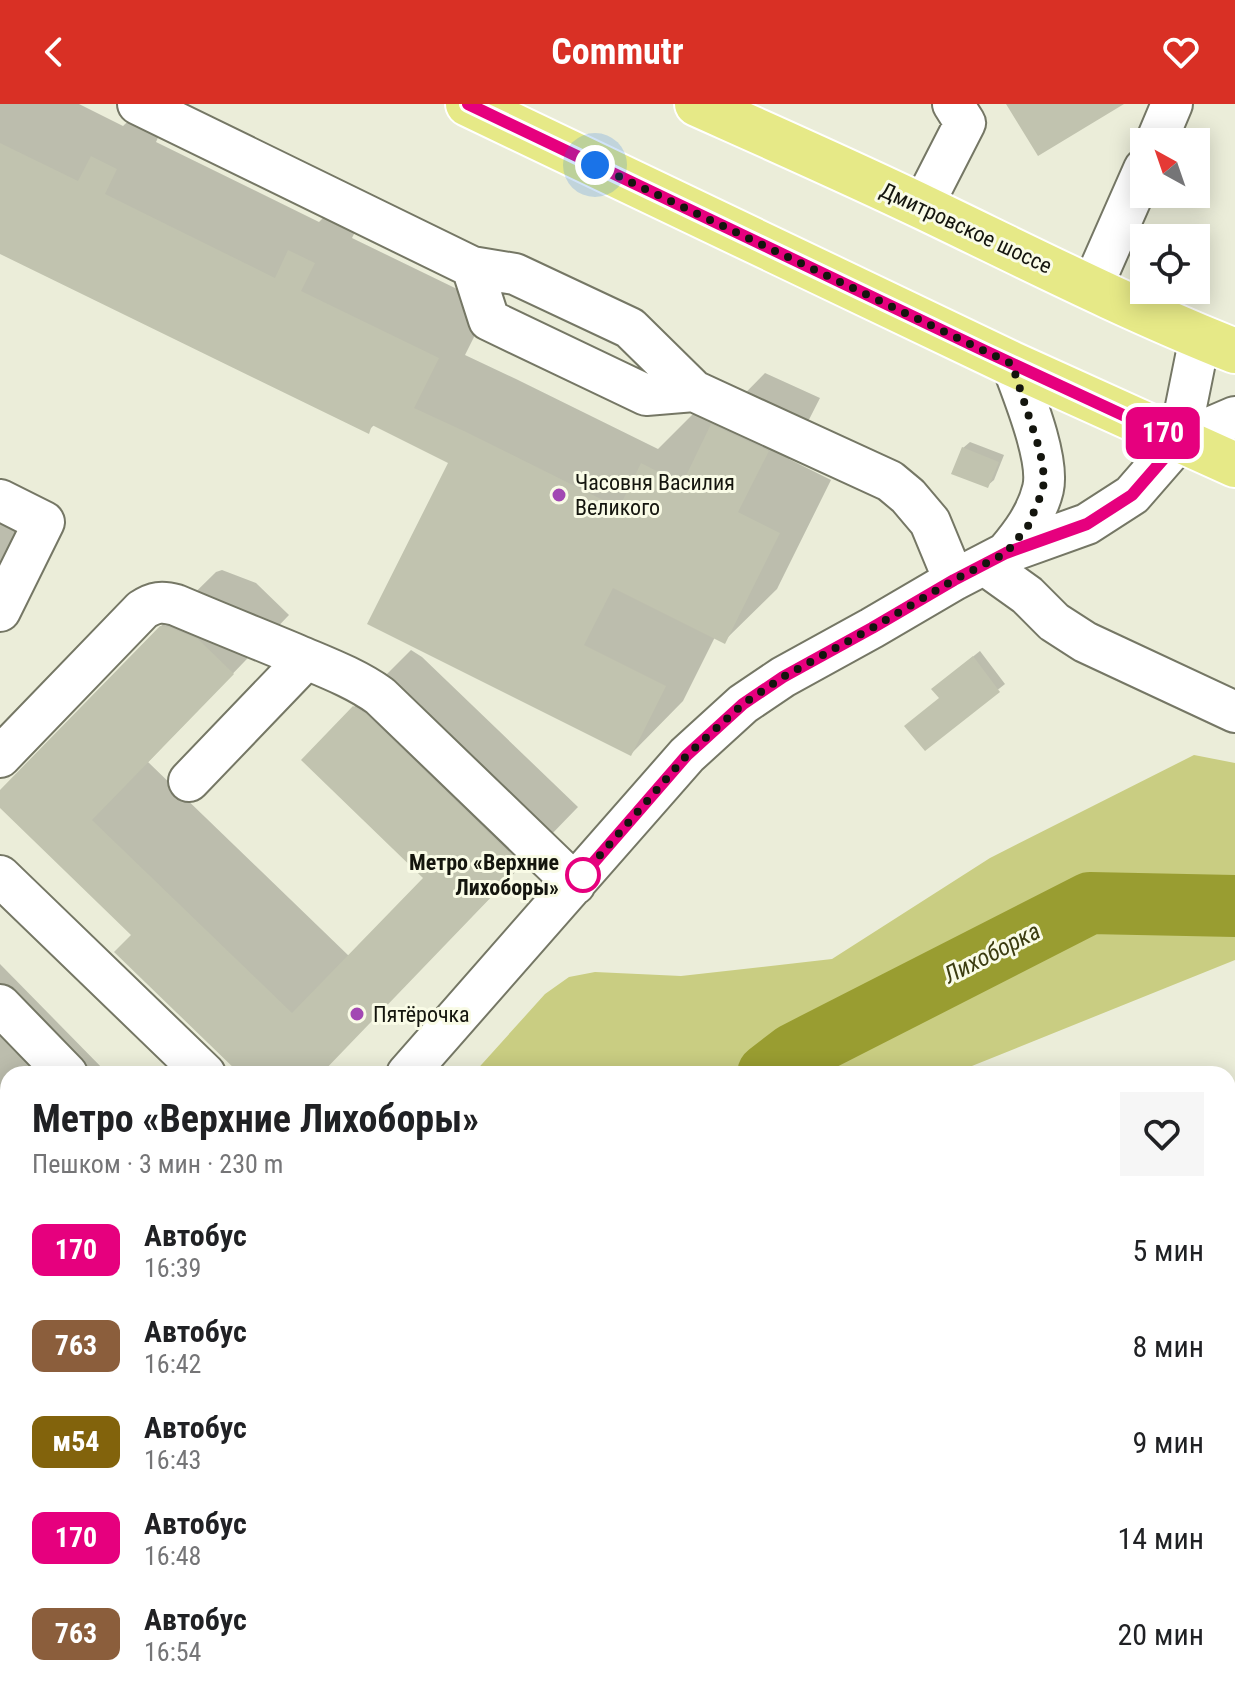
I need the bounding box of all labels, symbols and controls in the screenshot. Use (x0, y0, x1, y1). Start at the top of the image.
icon: back (32, 30, 76, 74)
icon: heart (1159, 30, 1203, 74)
text: Commutr (551, 31, 684, 73)
north arrow (1130, 128, 1210, 208)
map controls (1130, 128, 1210, 304)
your location (575, 145, 615, 185)
street label: Дмитровское шоссе (876, 177, 1056, 279)
button: locate (1130, 224, 1210, 304)
line badge: 170 (1117, 407, 1209, 459)
text: 170 (1142, 416, 1184, 449)
place label: Часовня Василия Великого (575, 470, 735, 520)
marker: Часовня Василия Великого (550, 486, 568, 504)
place label: Метро «Верхние Лихоборы» (409, 850, 559, 900)
marker: Метро «Верхние Лихоборы» (566, 858, 600, 892)
water label: Лихоборка (938, 917, 1045, 990)
place label: Пятёрочка (373, 1002, 470, 1027)
marker: Пятёрочка (348, 1005, 366, 1023)
button: heart (1120, 1092, 1204, 1176)
text: Метро «Верхние Лихоборы» (32, 1097, 479, 1141)
text: Пешком · 3 мин · 230 m (32, 1149, 283, 1179)
text: Автобус (144, 1218, 247, 1253)
text: 170 (55, 1233, 97, 1266)
text: 5 мин (1132, 1233, 1204, 1268)
text: 16:39 (144, 1253, 201, 1283)
text: Автобус (144, 1314, 247, 1349)
text: 763 (55, 1329, 97, 1362)
text: 8 мин (1132, 1329, 1204, 1364)
text: 16:42 (144, 1349, 201, 1379)
text: Автобус (144, 1410, 247, 1445)
text: м54 (53, 1425, 99, 1458)
text: 9 мин (1132, 1425, 1204, 1460)
text: 16:43 (144, 1445, 201, 1475)
text: Автобус (144, 1506, 247, 1541)
text: 170 (55, 1521, 97, 1554)
text: 14 мин (1118, 1521, 1204, 1556)
text: 16:48 (144, 1541, 201, 1571)
text: Автобус (144, 1602, 247, 1637)
text: 763 (55, 1617, 97, 1650)
text: 20 мин (1118, 1617, 1204, 1652)
text: 16:54 (144, 1637, 201, 1667)

